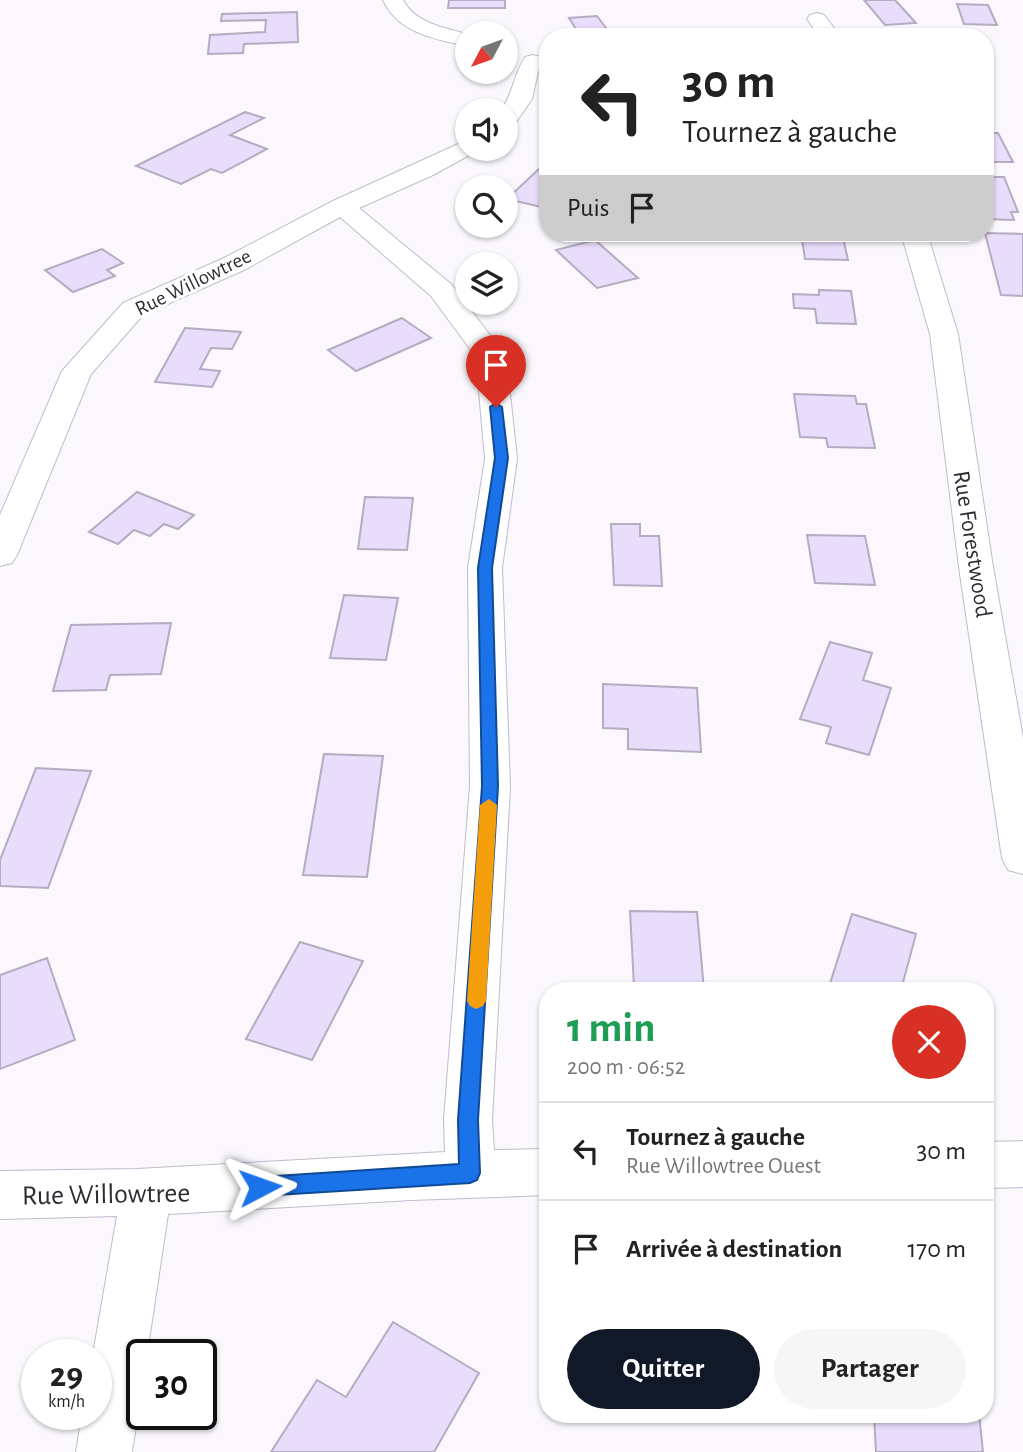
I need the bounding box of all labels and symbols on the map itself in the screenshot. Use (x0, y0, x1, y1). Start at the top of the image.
north arrow (455, 21, 518, 84)
street label: Rue Willowtree (132, 245, 255, 320)
pin (466, 335, 526, 407)
street label: Rue Forestwood (949, 469, 995, 619)
position arrow (223, 1150, 297, 1224)
street label: Rue Willowtree (22, 1180, 190, 1210)
speed limit sign: 30 (126, 1339, 217, 1430)

